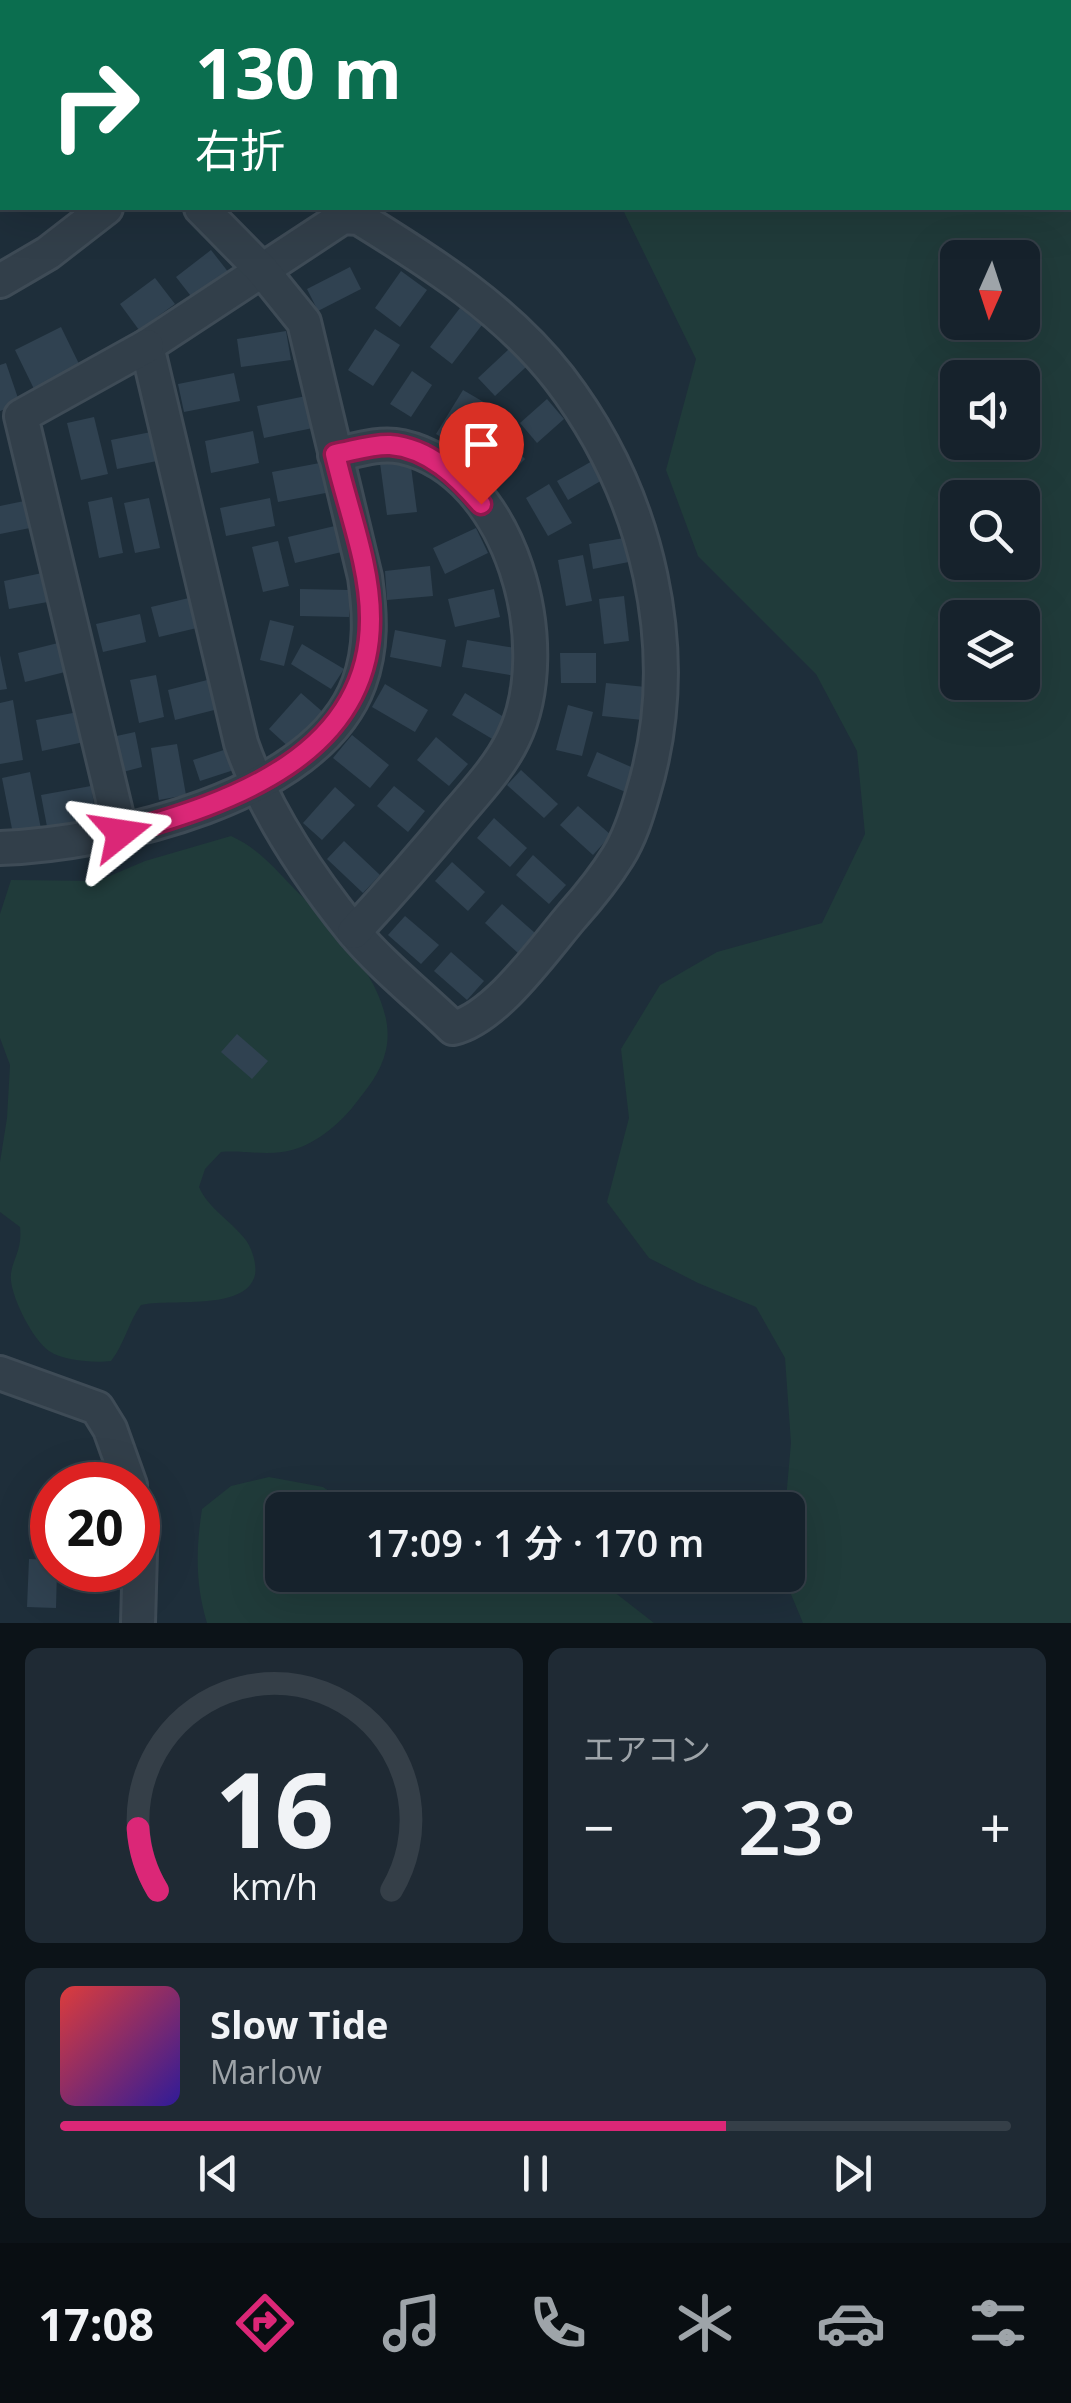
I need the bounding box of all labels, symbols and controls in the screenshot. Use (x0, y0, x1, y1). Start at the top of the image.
text: 130 m (195, 24, 402, 120)
icon: right (30, 40, 160, 170)
text: 右折 (195, 119, 285, 180)
north arrow (940, 240, 1040, 340)
map controls (940, 240, 1040, 700)
button: sound (940, 360, 1040, 460)
pin (439, 402, 524, 505)
icon: arrive (454, 417, 509, 472)
button: search (940, 480, 1040, 580)
button: layers (940, 600, 1040, 700)
position arrow (69, 781, 173, 885)
speed limit sign: 20 (30, 1462, 160, 1592)
text: 17:09 · 1 分 · 170 m (366, 1516, 704, 1568)
text: エアコン (583, 1727, 711, 1770)
text: 16 (215, 1737, 333, 1878)
text: 23° (738, 1775, 856, 1877)
text: − (583, 1789, 614, 1864)
text: + (980, 1789, 1011, 1864)
text: km/h (231, 1862, 317, 1910)
text: Slow Tide (210, 1998, 389, 2050)
text: Marlow (210, 2050, 322, 2093)
icon: previous (191, 2146, 246, 2201)
icon: pause (508, 2146, 563, 2201)
icon: next (825, 2146, 880, 2201)
icon: directions (230, 2288, 300, 2358)
icon: music (377, 2288, 447, 2358)
icon: phone (523, 2288, 593, 2358)
icon: climate (670, 2288, 740, 2358)
icon: car (816, 2288, 886, 2358)
icon: filters (963, 2288, 1033, 2358)
text: 17:08 (38, 2293, 154, 2354)

